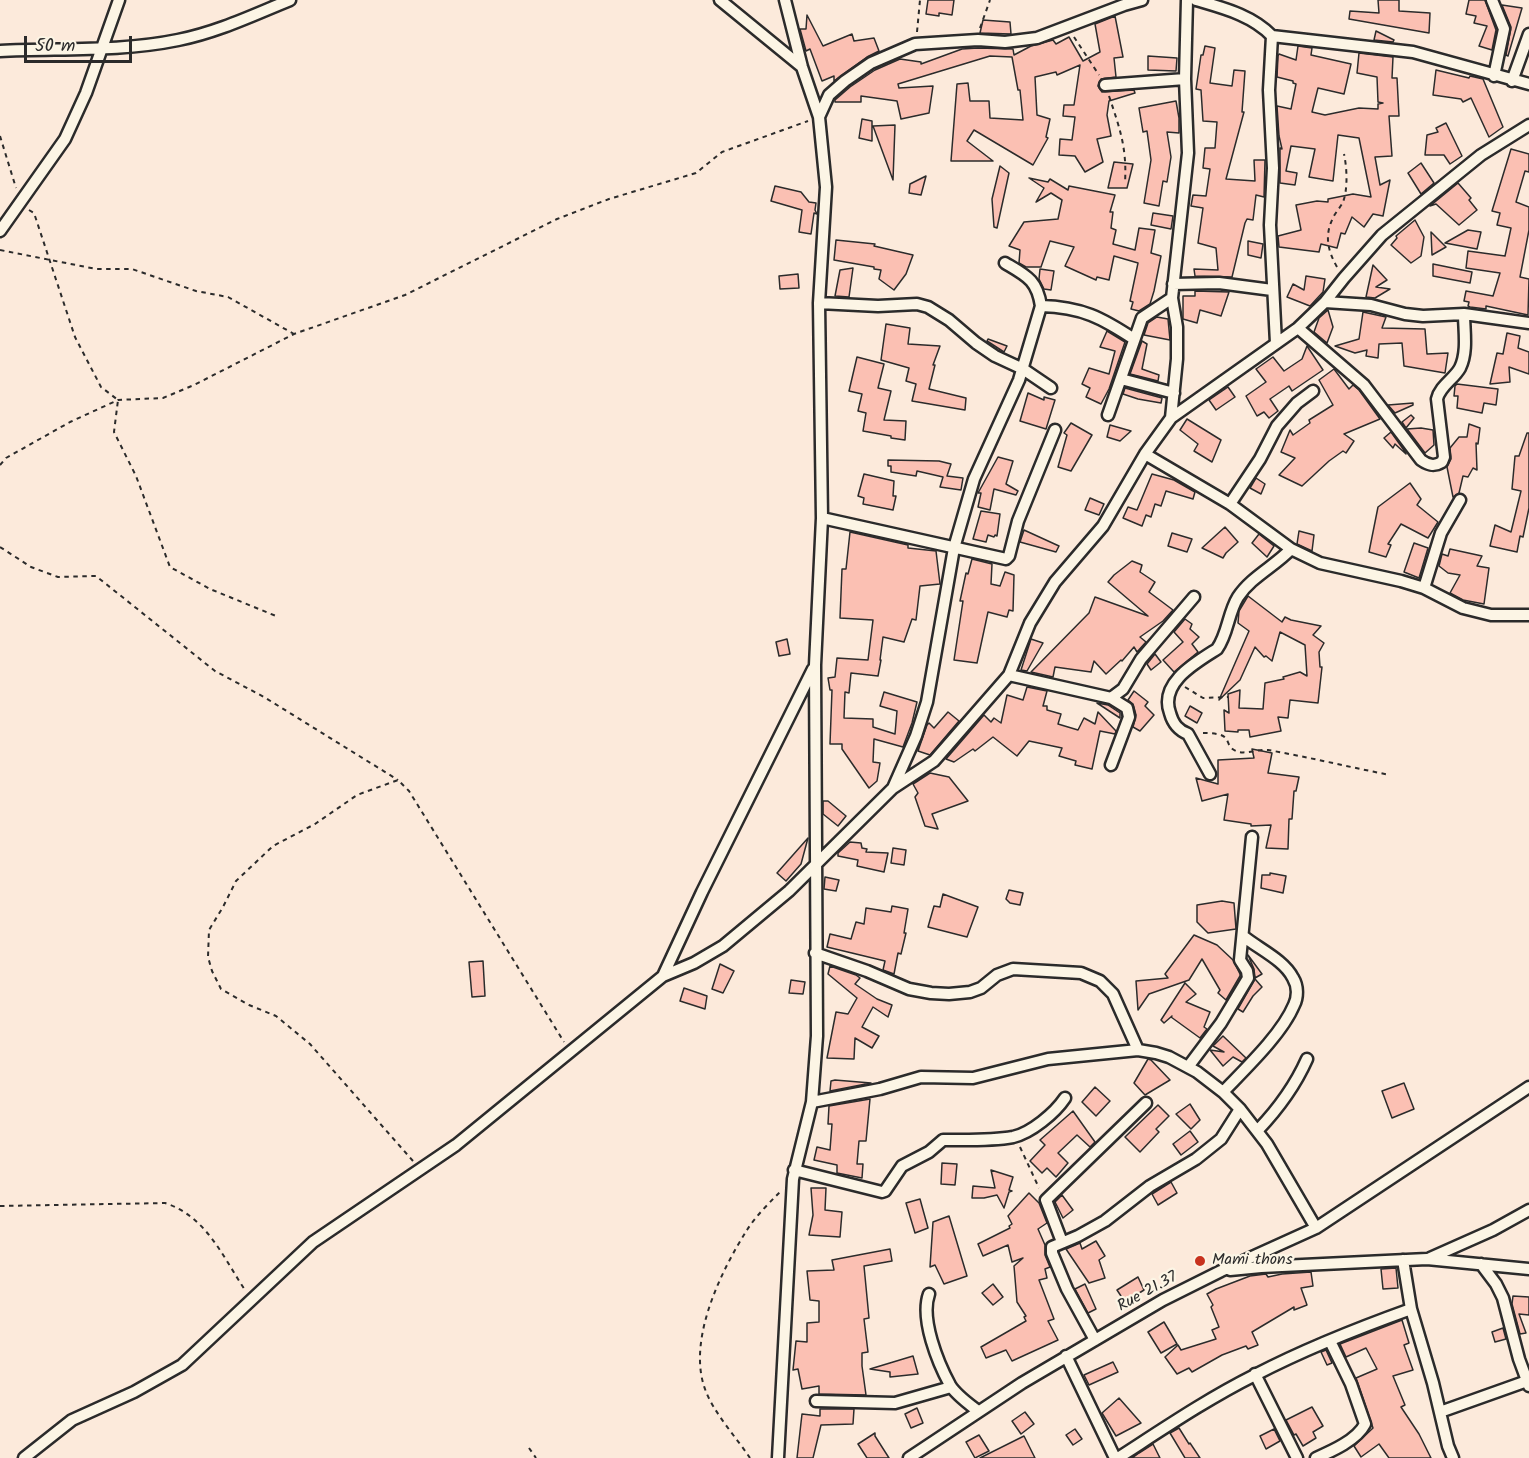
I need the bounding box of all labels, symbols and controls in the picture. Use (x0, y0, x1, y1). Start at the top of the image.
scale bar (27, 24, 135, 62)
text: 50 m (35, 32, 75, 61)
place label: Mami thons (1212, 1251, 1292, 1271)
marker: Mami thons (1193, 1254, 1207, 1268)
street label: Rue 21.37 (1115, 1269, 1181, 1317)

